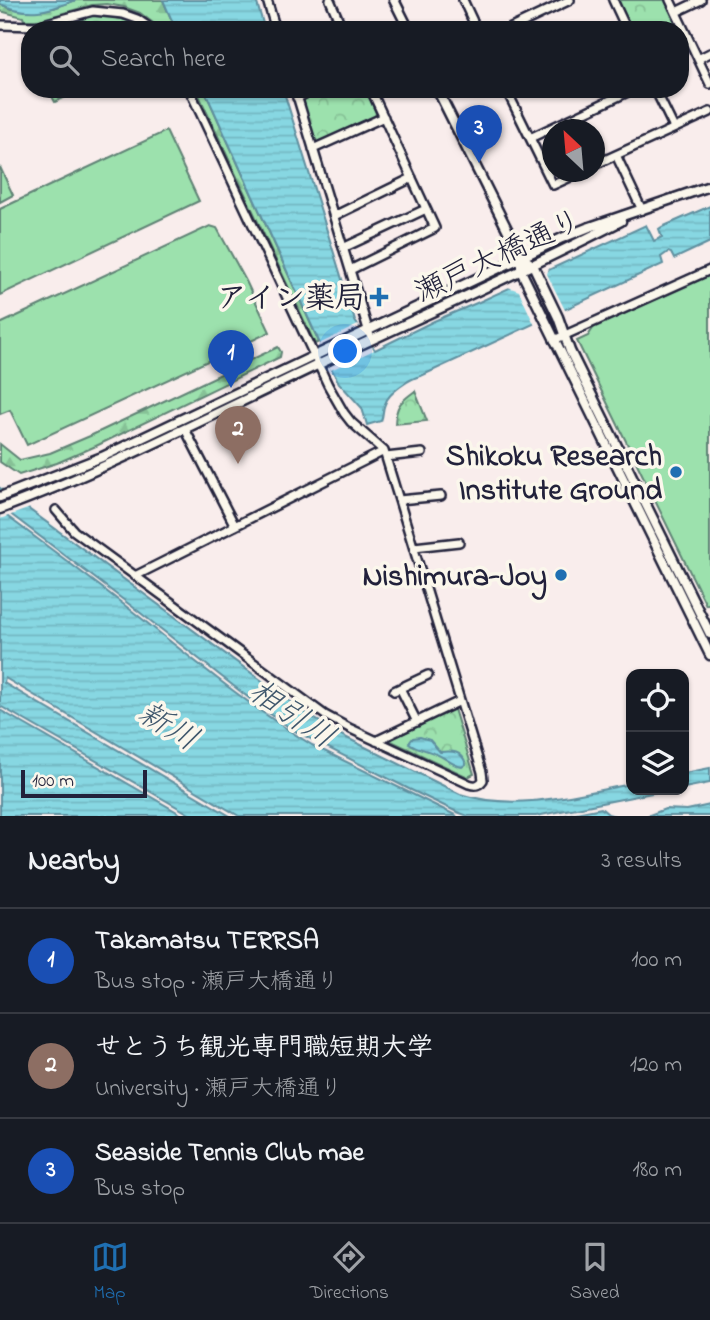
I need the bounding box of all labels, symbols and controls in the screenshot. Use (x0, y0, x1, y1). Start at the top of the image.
search box (21, 21, 689, 98)
icon: search (45, 41, 83, 79)
text: Search here (101, 41, 226, 79)
pin: 3 (456, 105, 502, 163)
north arrow (542, 119, 605, 182)
street label: 瀬戸大橋通り (408, 200, 590, 316)
place label: アイン薬局 (217, 278, 365, 322)
marker: アイン薬局 (371, 289, 387, 305)
pin: 1 (208, 330, 254, 388)
your location (328, 334, 362, 368)
pin: 2 (215, 406, 261, 464)
place label: Shikoku Research Institute Ground (446, 436, 662, 514)
marker: Shikoku Research Institute Ground (668, 464, 684, 480)
place label: Nishimura-Joy (362, 556, 547, 600)
marker: Nishimura-Joy (553, 567, 569, 583)
map controls (626, 669, 689, 795)
button: locate (626, 669, 689, 732)
water label: 相引川 (238, 670, 344, 762)
water label: 新川 (128, 691, 207, 765)
button: layers (626, 732, 689, 795)
scale bar (21, 767, 147, 799)
text: 100 m (32, 768, 74, 795)
text: Nearby (28, 840, 120, 884)
text: 3 results (601, 845, 682, 878)
text: Takamatsu TERRSA (95, 923, 319, 961)
text: 1 (47, 944, 55, 977)
text: 100 m (631, 944, 682, 977)
text: Bus stop · 瀬戸大橋通り (95, 966, 339, 999)
text: せとうち観光専門職短期大学 (95, 1030, 433, 1068)
text: 2 (45, 1049, 57, 1082)
text: 120 m (630, 1049, 682, 1082)
text: University · 瀬戸大橋通り (95, 1073, 343, 1106)
text: Seaside Tennis Club mae (95, 1135, 364, 1173)
text: 3 (46, 1154, 56, 1187)
text: 180 m (633, 1154, 682, 1187)
text: Bus stop (95, 1173, 185, 1206)
tab: Map (91, 1238, 129, 1307)
tab: Directions (310, 1238, 389, 1307)
tab: Saved (570, 1238, 619, 1307)

